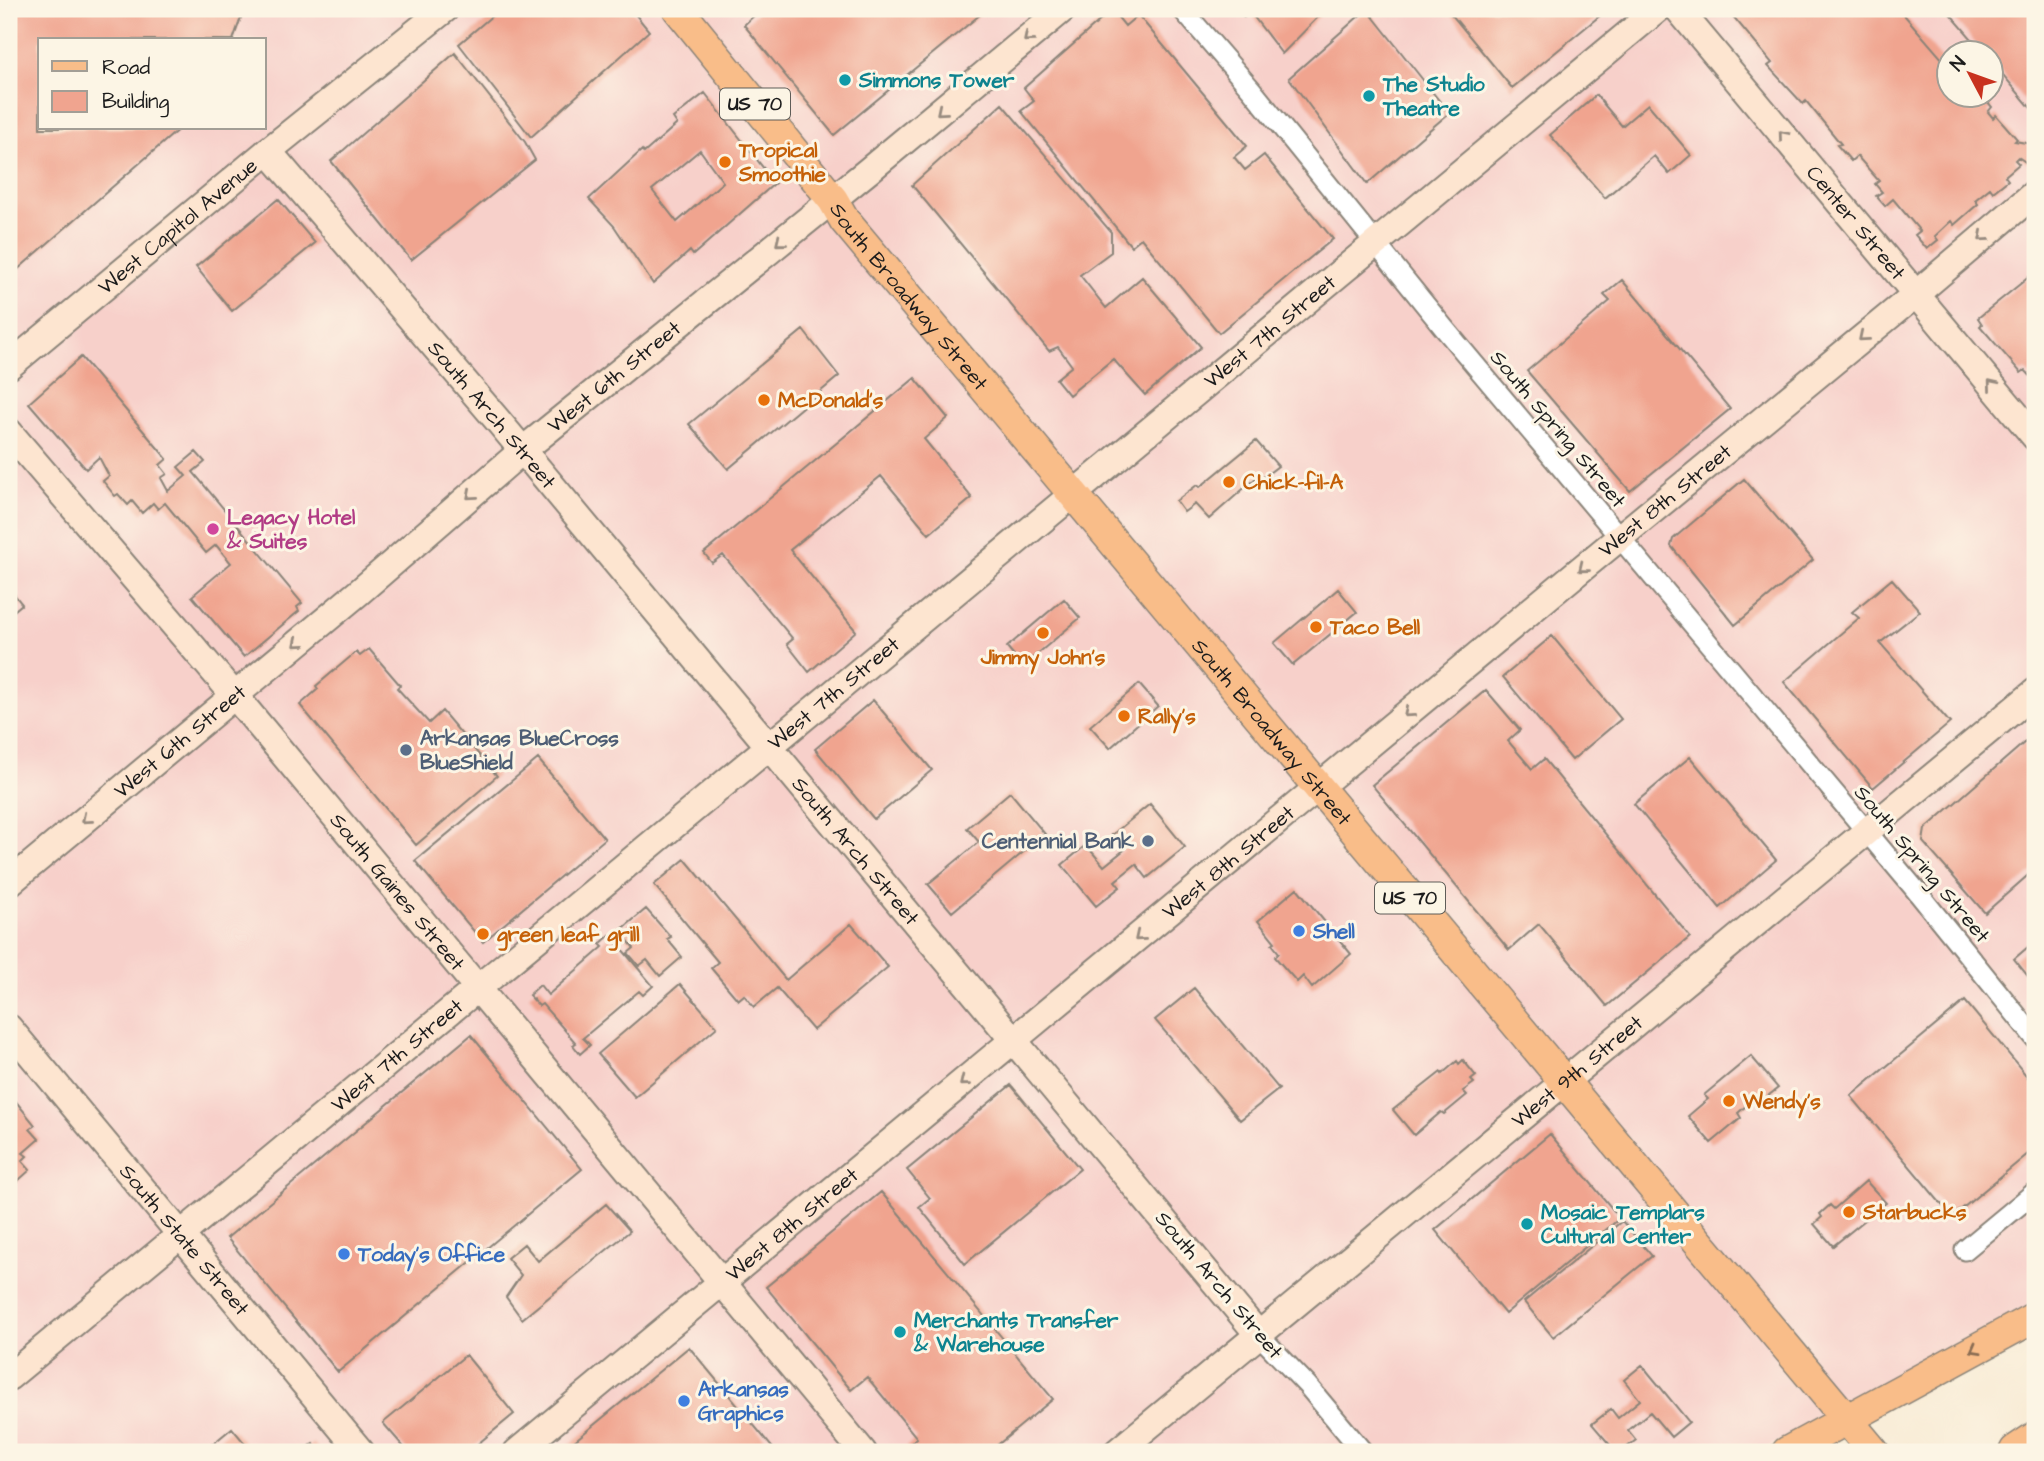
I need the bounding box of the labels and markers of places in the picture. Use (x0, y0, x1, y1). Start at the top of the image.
place label: Simmons Tower (858, 66, 1015, 95)
place label: The Studio Theatre (1382, 70, 1485, 123)
marker: Simmons Tower (837, 72, 853, 88)
marker: The Studio Theatre (1361, 88, 1377, 104)
place label: Tropical Smoothie (738, 136, 827, 189)
marker: Tropical Smoothie (717, 154, 733, 170)
place label: McDonald's (778, 386, 884, 415)
marker: McDonald's (756, 392, 772, 408)
place label: Chick-fil-A (1243, 468, 1344, 497)
marker: Chick-fil-A (1221, 474, 1237, 490)
place label: Legacy Hotel & Suites (226, 503, 356, 556)
marker: Legacy Hotel & Suites (205, 521, 221, 537)
place label: Taco Bell (1329, 613, 1421, 642)
marker: Taco Bell (1308, 619, 1324, 635)
marker: Jimmy John's (1035, 625, 1051, 641)
place label: Jimmy John's (980, 643, 1106, 675)
place label: Rally's (1138, 702, 1196, 734)
marker: Rally's (1116, 708, 1132, 724)
place label: Arkansas BlueCross BlueShield (420, 724, 619, 777)
marker: Arkansas BlueCross BlueShield (398, 742, 414, 758)
place label: Centennial Bank (982, 827, 1134, 856)
marker: Centennial Bank (1140, 833, 1156, 849)
place label: Shell (1312, 917, 1356, 946)
place label: green leaf grill (497, 920, 640, 951)
marker: Shell (1291, 923, 1307, 939)
marker: green leaf grill (475, 926, 491, 942)
place label: Wendy's (1742, 1087, 1821, 1119)
marker: Wendy's (1721, 1093, 1737, 1109)
place label: Mosaic Templars Cultural Center (1541, 1198, 1705, 1251)
place label: Starbucks (1862, 1198, 1967, 1227)
marker: Starbucks (1841, 1204, 1857, 1220)
marker: Mosaic Templars Cultural Center (1519, 1216, 1535, 1232)
place label: Today's Office (357, 1240, 506, 1272)
marker: Today's Office (336, 1246, 352, 1262)
place label: Merchants Transfer & Warehouse (913, 1306, 1119, 1359)
marker: Merchants Transfer & Warehouse (892, 1324, 908, 1340)
place label: Arkansas Graphics (698, 1375, 789, 1429)
marker: Arkansas Graphics (676, 1393, 692, 1409)

